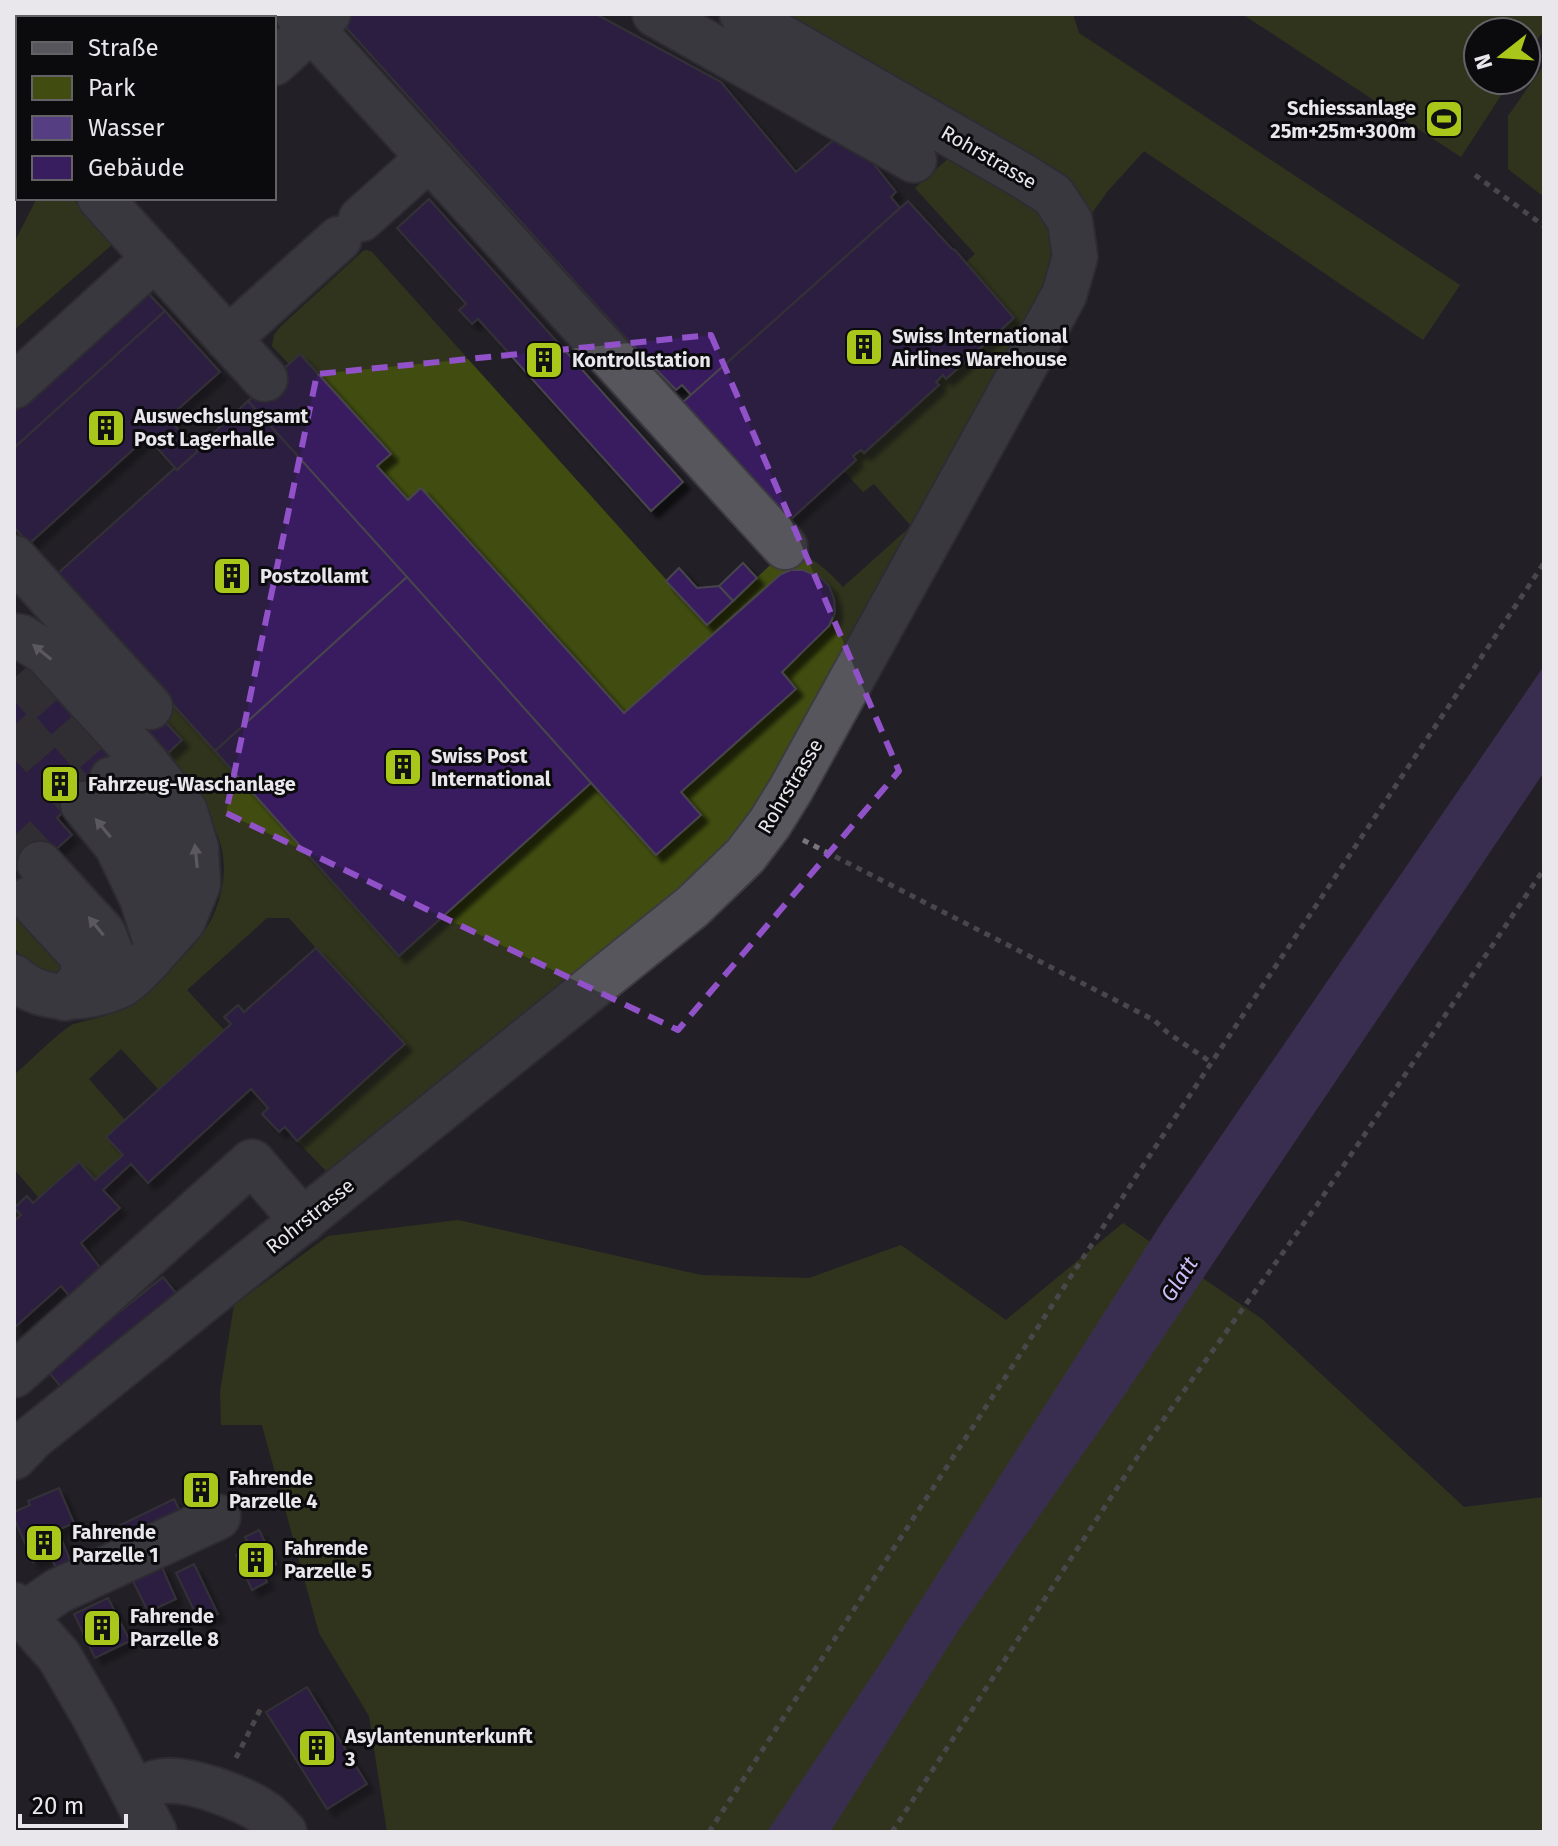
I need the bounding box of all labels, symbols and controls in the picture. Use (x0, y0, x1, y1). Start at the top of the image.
legend (16, 16, 276, 200)
north arrow (1462, 16, 1542, 96)
text: Straße (88, 34, 159, 62)
text: N (1468, 51, 1498, 73)
text: Park (88, 74, 136, 102)
place label: Schiessanlage 25m+25m+300m (1270, 96, 1416, 143)
sports icon: Schiessanlage 25m+25m+300m (1423, 98, 1465, 140)
text: Wasser (88, 114, 165, 142)
street label: Rohrstrasse (937, 120, 1041, 194)
text: Gebäude (88, 154, 185, 182)
place label: Swiss International Airlines Warehouse (891, 324, 1068, 371)
building icon: Swiss International Airlines Warehouse (843, 326, 885, 368)
building icon: Kontrollstation (523, 339, 565, 381)
place label: Kontrollstation (572, 348, 711, 372)
place label: Auswechslungsamt Post Lagerhalle (133, 404, 309, 451)
building icon: Auswechslungsamt Post Lagerhalle (85, 407, 127, 449)
building icon: Postzollamt (211, 555, 253, 597)
place label: Postzollamt (260, 564, 369, 588)
one-way arrow (33, 644, 53, 661)
street label: Rohrstrasse (752, 734, 828, 838)
place label: Swiss Post International (431, 744, 551, 791)
building icon: Swiss Post International (382, 746, 424, 788)
building icon: Fahrzeug-Waschanlage (39, 763, 81, 805)
place label: Fahrzeug-Waschanlage (88, 772, 296, 796)
one-way arrow (95, 819, 112, 839)
one-way arrow (189, 843, 202, 868)
one-way arrow (88, 916, 104, 936)
street label: Rohrstrasse (261, 1173, 359, 1259)
water label: Glatt (1155, 1251, 1204, 1307)
place label: Fahrende Parzelle 4 (229, 1466, 318, 1513)
building icon: Fahrende Parzelle 4 (180, 1469, 222, 1511)
place label: Fahrende Parzelle 1 (72, 1520, 159, 1567)
building icon: Fahrende Parzelle 1 (23, 1522, 65, 1564)
place label: Fahrende Parzelle 5 (284, 1536, 372, 1583)
building icon: Fahrende Parzelle 5 (235, 1539, 277, 1581)
place label: Fahrende Parzelle 8 (130, 1604, 219, 1651)
building icon: Fahrende Parzelle 8 (81, 1607, 123, 1649)
place label: Asylantenunterkunft 3 (344, 1724, 533, 1771)
building icon: Asylantenunterkunft 3 (296, 1727, 338, 1769)
scale bar (20, 1778, 126, 1828)
text: 20 m (32, 1792, 84, 1820)

